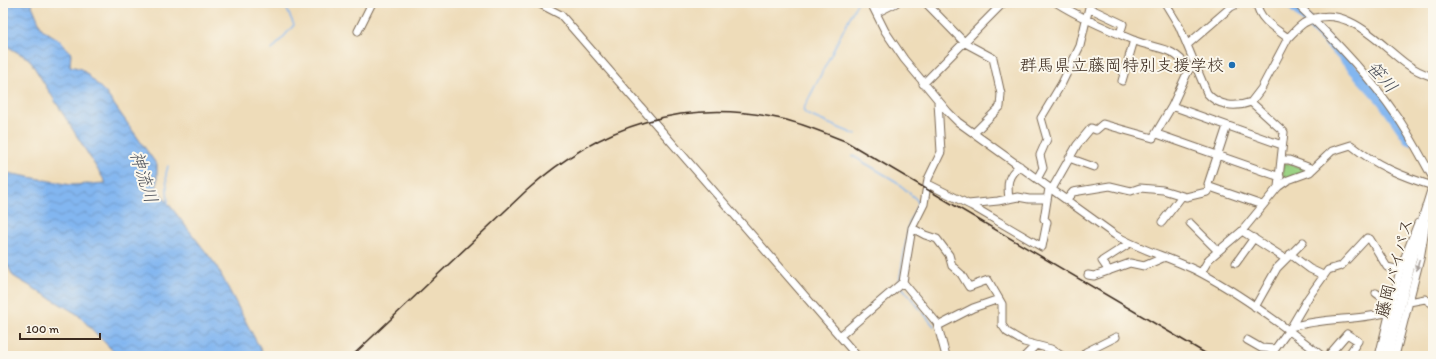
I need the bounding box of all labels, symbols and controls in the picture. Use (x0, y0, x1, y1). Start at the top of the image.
place label: 群馬県立藤岡特別支援学校 (1020, 55, 1224, 75)
water label: 笹川 (1362, 56, 1402, 98)
marker: 群馬県立藤岡特別支援学校 (1227, 60, 1237, 70)
water label: 神流川 (126, 148, 162, 206)
street label: 藤岡バイパス (1371, 216, 1417, 320)
one-way arrow (1415, 259, 1421, 271)
scale bar (20, 315, 100, 341)
text: 100 m (26, 322, 59, 336)

